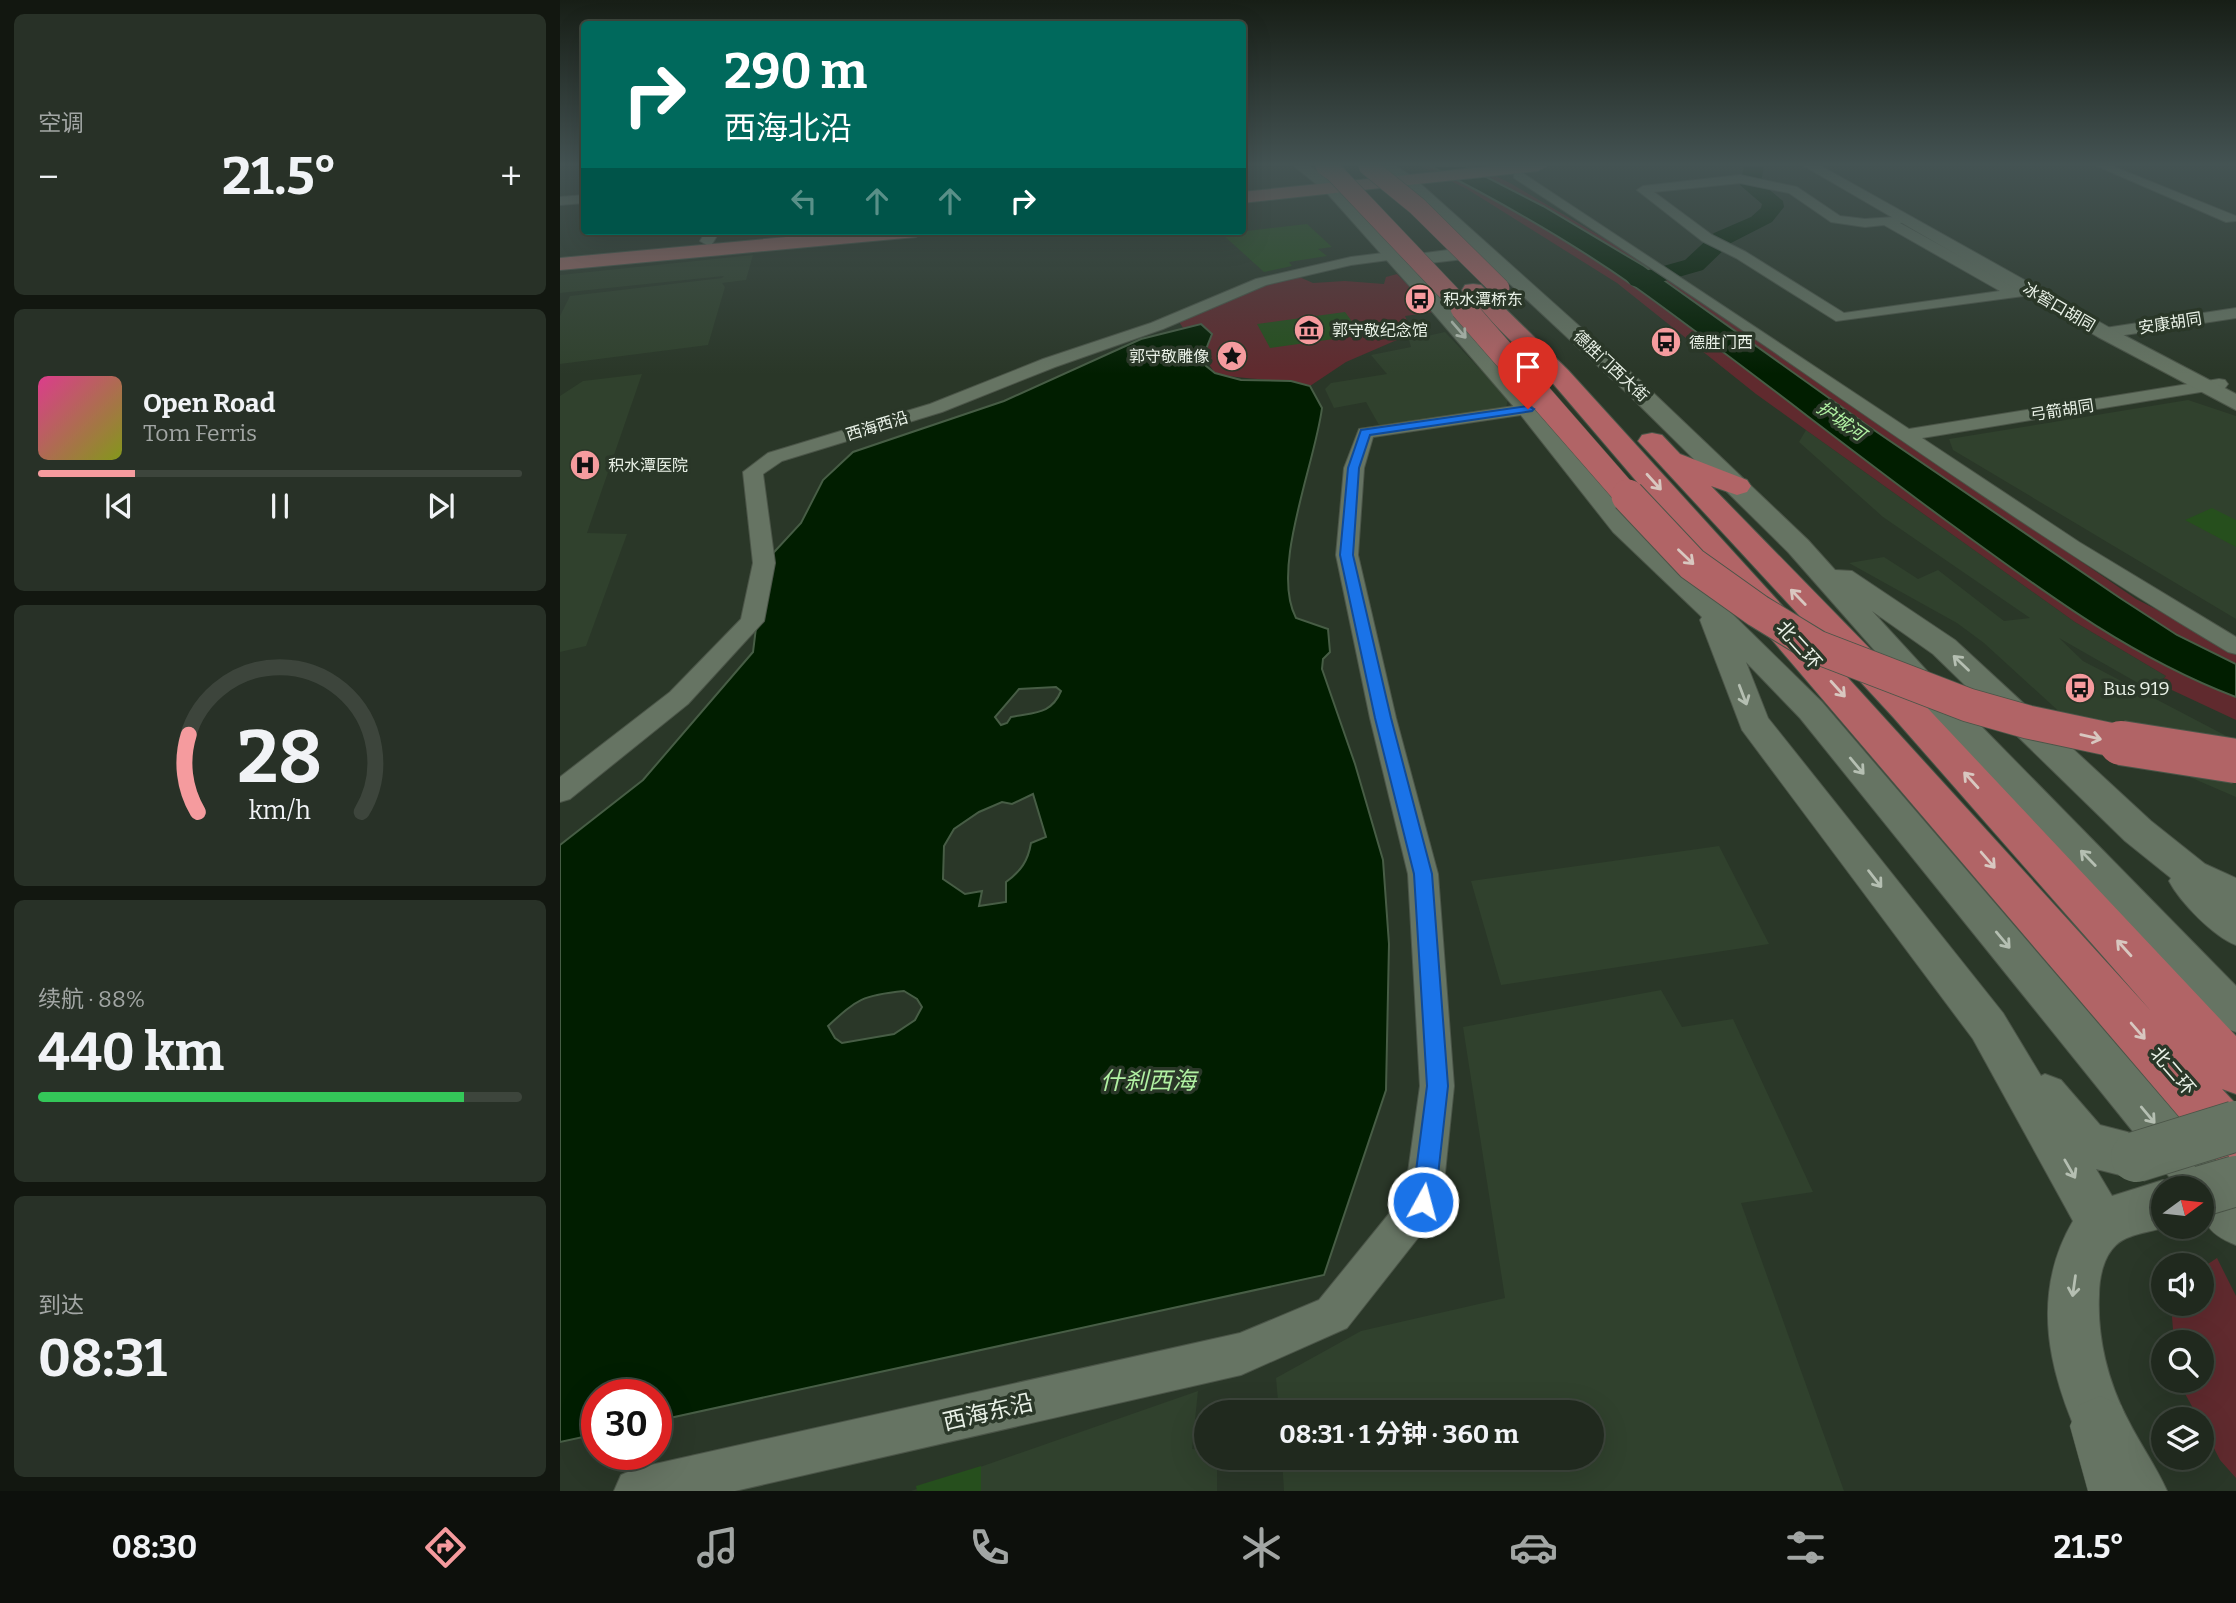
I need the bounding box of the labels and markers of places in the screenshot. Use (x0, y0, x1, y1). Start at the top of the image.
bus stop icon: 积水潭桥东 (1403, 282, 1437, 316)
place label: 积水潭桥东 (1443, 290, 1523, 309)
museum icon: 郭守敬纪念馆 (1292, 313, 1326, 347)
place label: 郭守敬纪念馆 (1332, 321, 1428, 340)
bus stop icon: 德胜门西 (1649, 325, 1683, 359)
place label: 德胜门西 (1689, 333, 1753, 352)
pin (1498, 337, 1558, 409)
place icon: 郭守敬雕像 (1215, 339, 1249, 373)
place label: 郭守敬雕像 (1129, 347, 1209, 366)
hospital icon: 积水潭医院 (568, 448, 602, 482)
place label: 积水潭医院 (608, 456, 688, 475)
bus stop icon: Bus 919 (2063, 671, 2097, 705)
place label: Bus 919 (2103, 677, 2170, 700)

